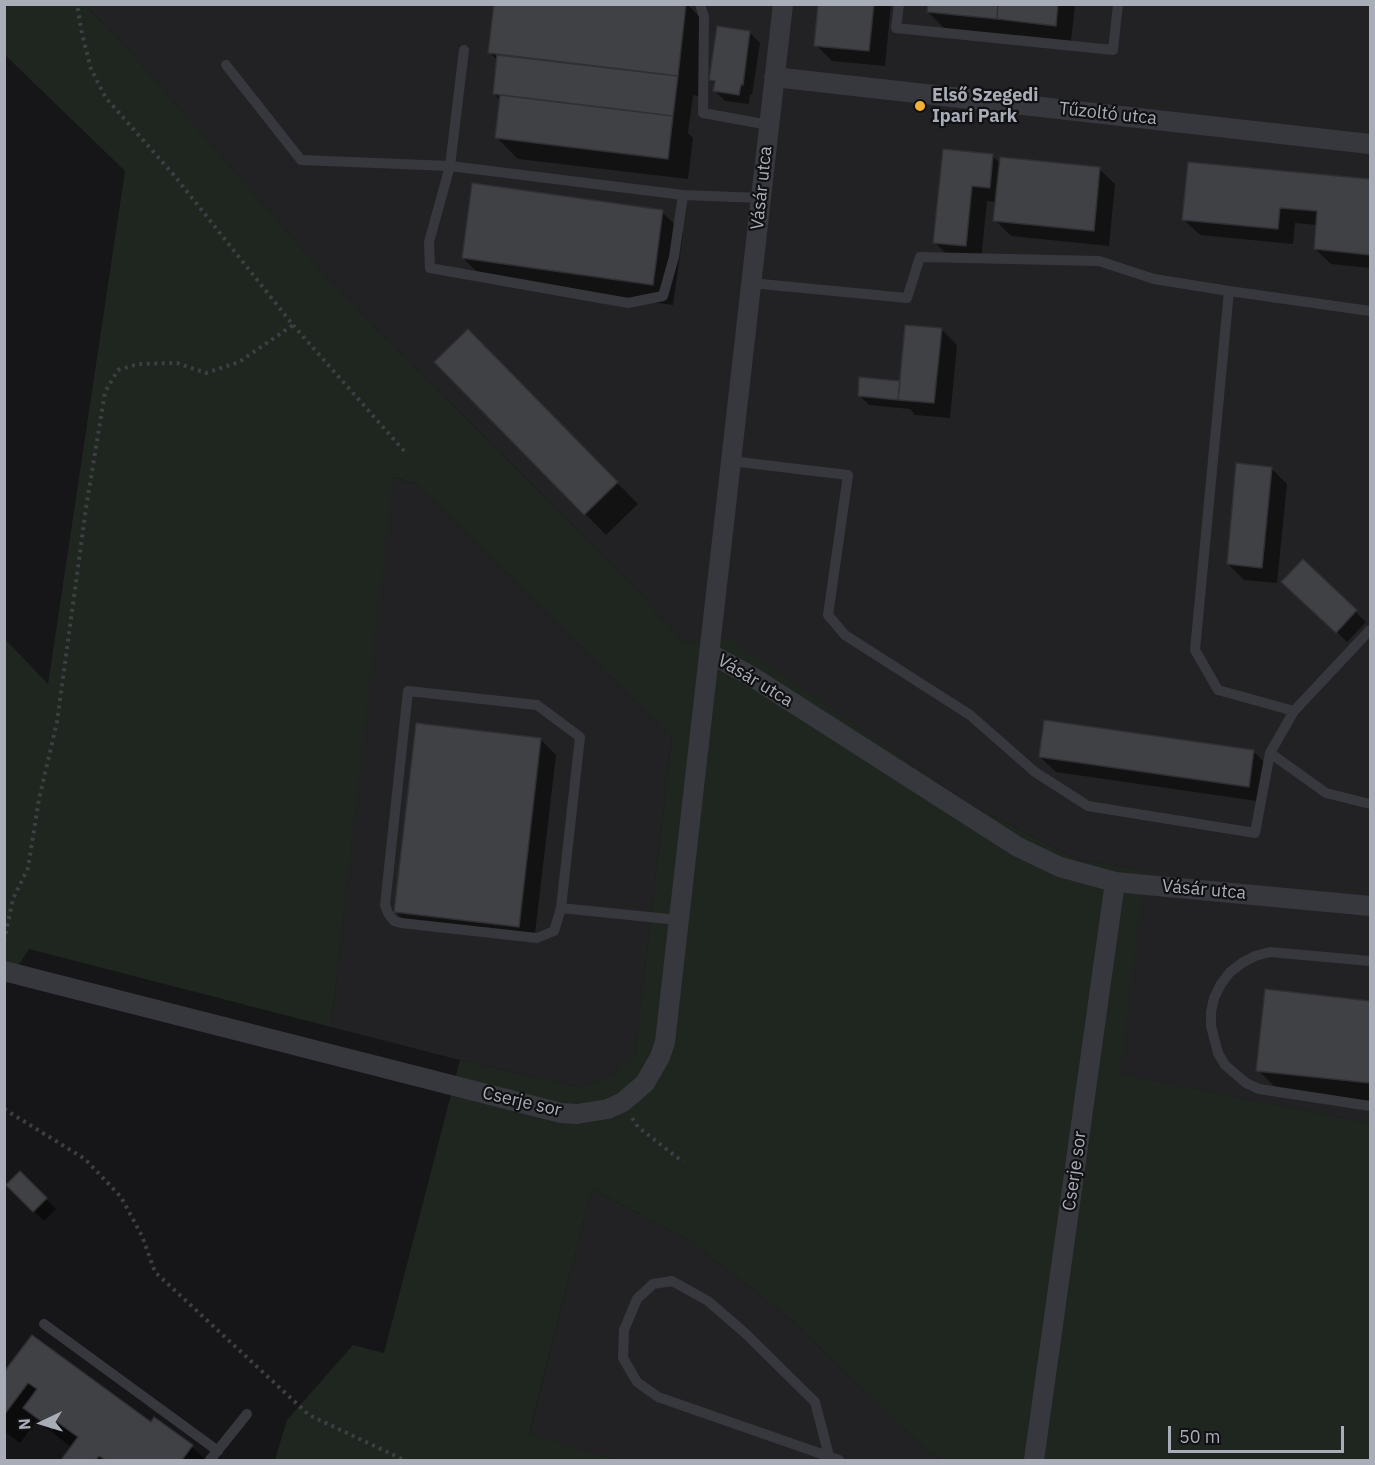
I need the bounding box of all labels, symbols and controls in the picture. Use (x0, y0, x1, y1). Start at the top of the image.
place label: Első Szegedi Ipari Park (932, 85, 1038, 128)
street label: Tűzoltó utca (1058, 98, 1158, 130)
marker: Első Szegedi Ipari Park (913, 99, 927, 113)
street label: Vásár utca (747, 145, 777, 231)
street label: Vásár utca (713, 650, 797, 712)
street label: Vásár utca (1161, 876, 1247, 904)
street label: Cserje sor (480, 1082, 564, 1122)
street label: Cserje sor (1059, 1130, 1091, 1212)
north arrow (12, 1393, 72, 1453)
scale bar (1171, 1414, 1346, 1452)
text: N (14, 1418, 34, 1431)
text: 50 m (1179, 1425, 1221, 1448)

